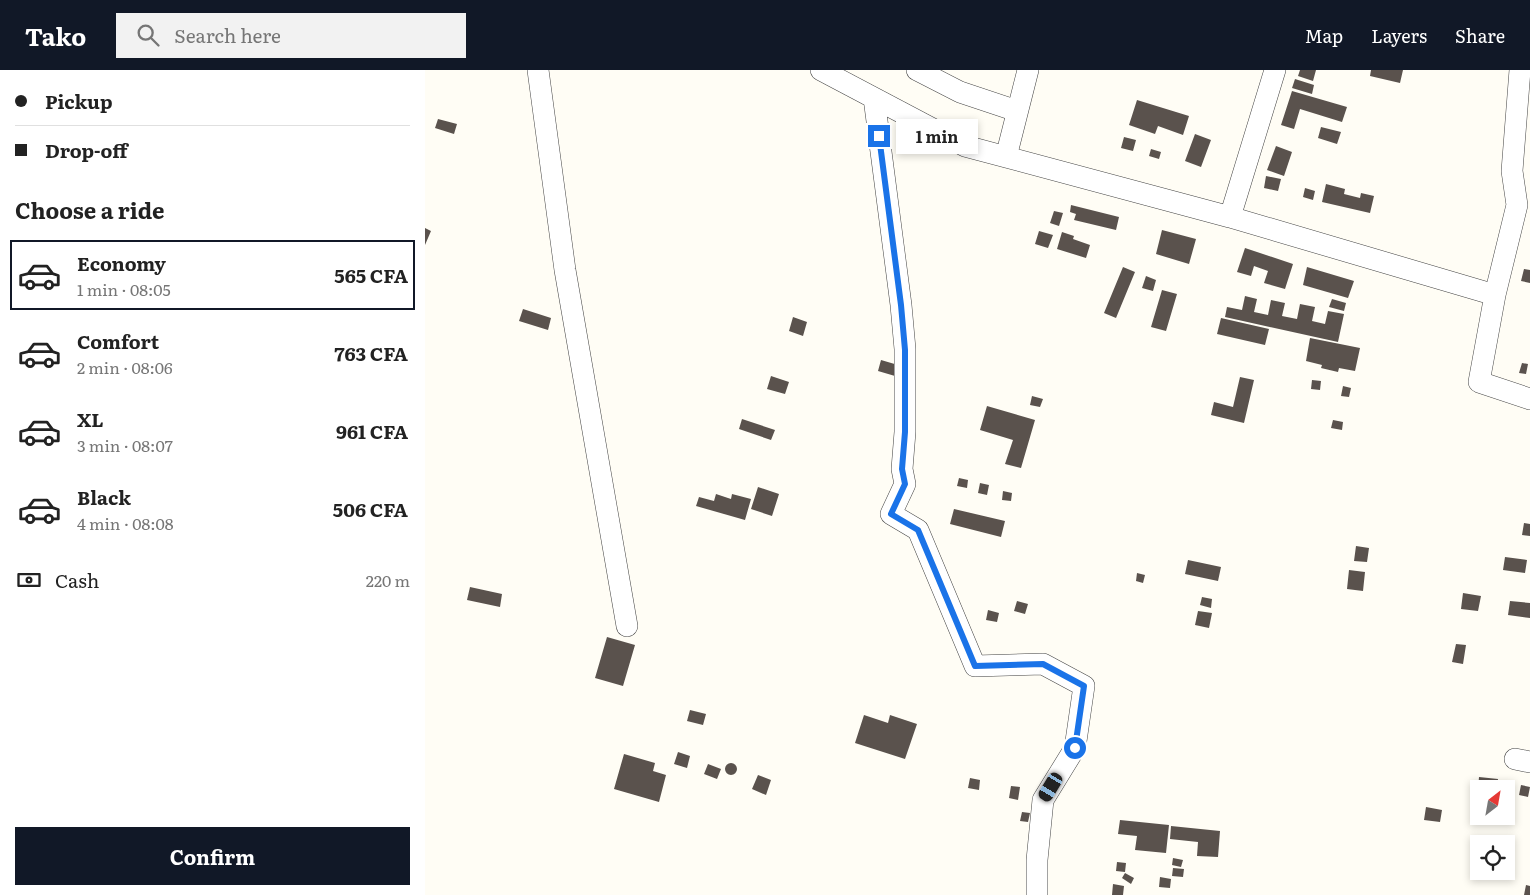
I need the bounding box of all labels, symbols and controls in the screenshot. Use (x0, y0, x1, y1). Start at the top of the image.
search box (116, 13, 466, 58)
text: Tako (25, 18, 86, 53)
icon: search (134, 21, 162, 49)
text: Search here (174, 21, 281, 49)
text: Map (1305, 22, 1343, 49)
text: Layers (1371, 22, 1427, 49)
text: Share (1455, 22, 1505, 49)
text: Pickup (45, 87, 113, 115)
callout: 1 min (897, 118, 979, 154)
text: 1 min (916, 124, 958, 148)
route end (868, 125, 890, 147)
text: Drop-off (45, 136, 128, 164)
text: Choose a ride (15, 193, 164, 226)
text: Economy (77, 249, 166, 277)
icon: car (17, 253, 62, 298)
text: 565 CFA (334, 261, 408, 289)
text: 1 min · 08:05 (77, 277, 171, 301)
text: Comfort (77, 327, 159, 355)
icon: car (17, 331, 62, 376)
text: 763 CFA (334, 339, 408, 367)
text: 2 min · 08:06 (77, 355, 173, 379)
text: XL (77, 405, 104, 433)
icon: car (17, 409, 62, 454)
text: 961 CFA (336, 417, 408, 445)
text: 3 min · 08:07 (77, 433, 173, 457)
text: Black (77, 483, 131, 511)
icon: car (17, 487, 62, 532)
text: 506 CFA (333, 495, 408, 523)
text: 4 min · 08:08 (77, 511, 174, 535)
icon: cash (15, 566, 43, 594)
text: Cash (55, 566, 99, 594)
text: 220 m (366, 568, 410, 592)
route start (1064, 737, 1086, 759)
car (1036, 770, 1065, 804)
north arrow (1470, 780, 1515, 825)
map controls (1470, 780, 1515, 880)
button: Confirm (15, 827, 410, 885)
button: locate (1470, 835, 1515, 880)

